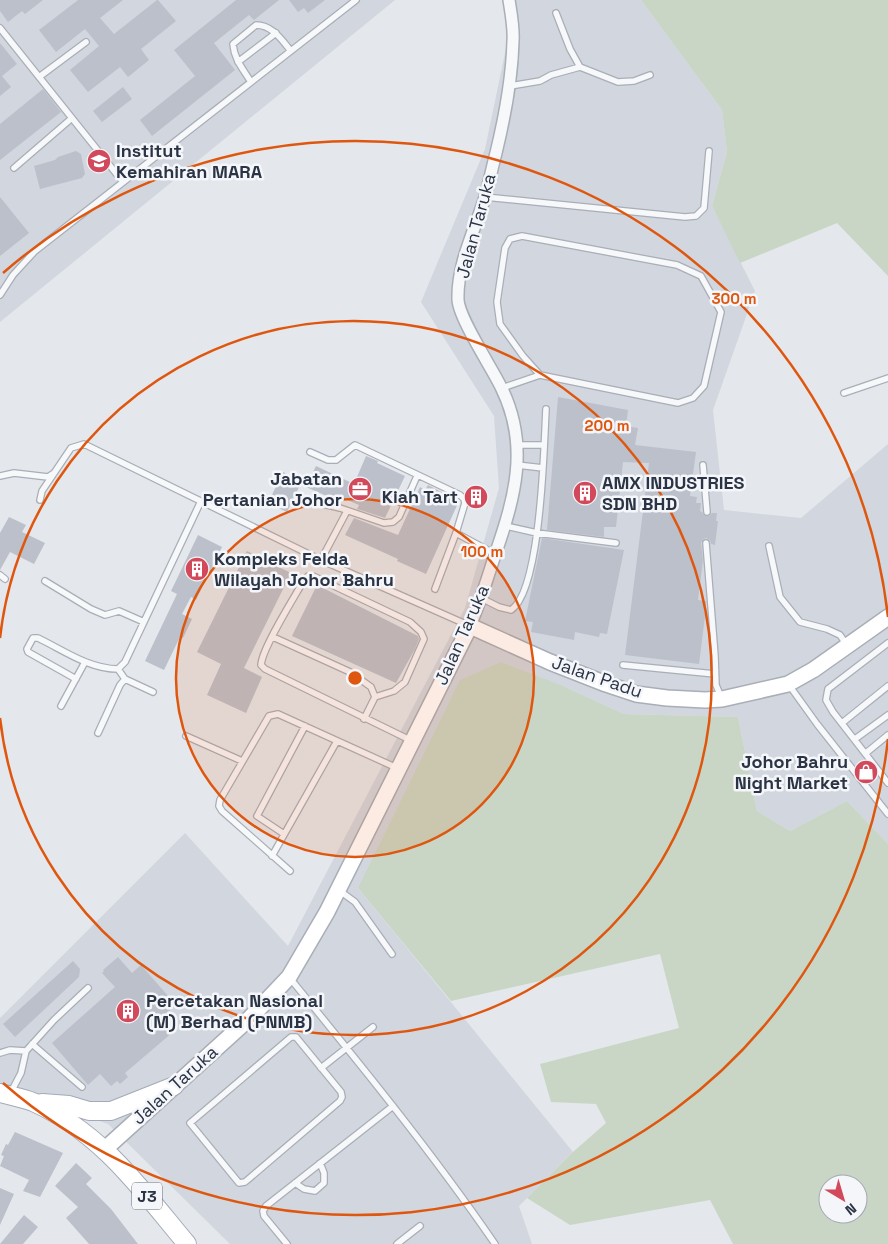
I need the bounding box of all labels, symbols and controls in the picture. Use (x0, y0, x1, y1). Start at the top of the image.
place label: Institut Kemahiran MARA (116, 139, 263, 183)
school or university icon: Institut Kemahiran MARA (86, 148, 112, 174)
street label: Jalan Taruka (450, 171, 501, 281)
text: 300 m (711, 289, 757, 308)
text: 200 m (585, 416, 629, 435)
place label: Jabatan Pertanian Johor (203, 467, 342, 511)
place label: AMX INDUSTRIES SDN BHD (602, 471, 745, 515)
office icon: Jabatan Pertanian Johor (347, 476, 373, 502)
building icon: AMX INDUSTRIES SDN BHD (572, 480, 598, 506)
building icon: Kiah Tart (463, 484, 489, 510)
place label: Kiah Tart (382, 485, 458, 508)
text: 100 m (461, 542, 503, 561)
place label: Kompleks Felda Wilayah Johor Bahru (214, 547, 394, 591)
building icon: Kompleks Felda Wilayah Johor Bahru (184, 556, 210, 582)
street label: Jalan Taruka (429, 581, 494, 689)
street label: Jalan Padu (549, 650, 646, 703)
centre of rings (346, 669, 364, 687)
place label: Johor Bahru Night Market (735, 750, 848, 794)
shop icon: Johor Bahru Night Market (853, 759, 879, 785)
place label: Percetakan Nasional (M) Berhad (PNMB) (146, 989, 323, 1033)
building icon: Percetakan Nasional (M) Berhad (PNMB) (115, 998, 141, 1024)
street label: Jalan Taruka (127, 1040, 222, 1129)
north arrow (818, 1174, 868, 1224)
road number: J3 (132, 1182, 162, 1210)
text: N (842, 1199, 860, 1219)

